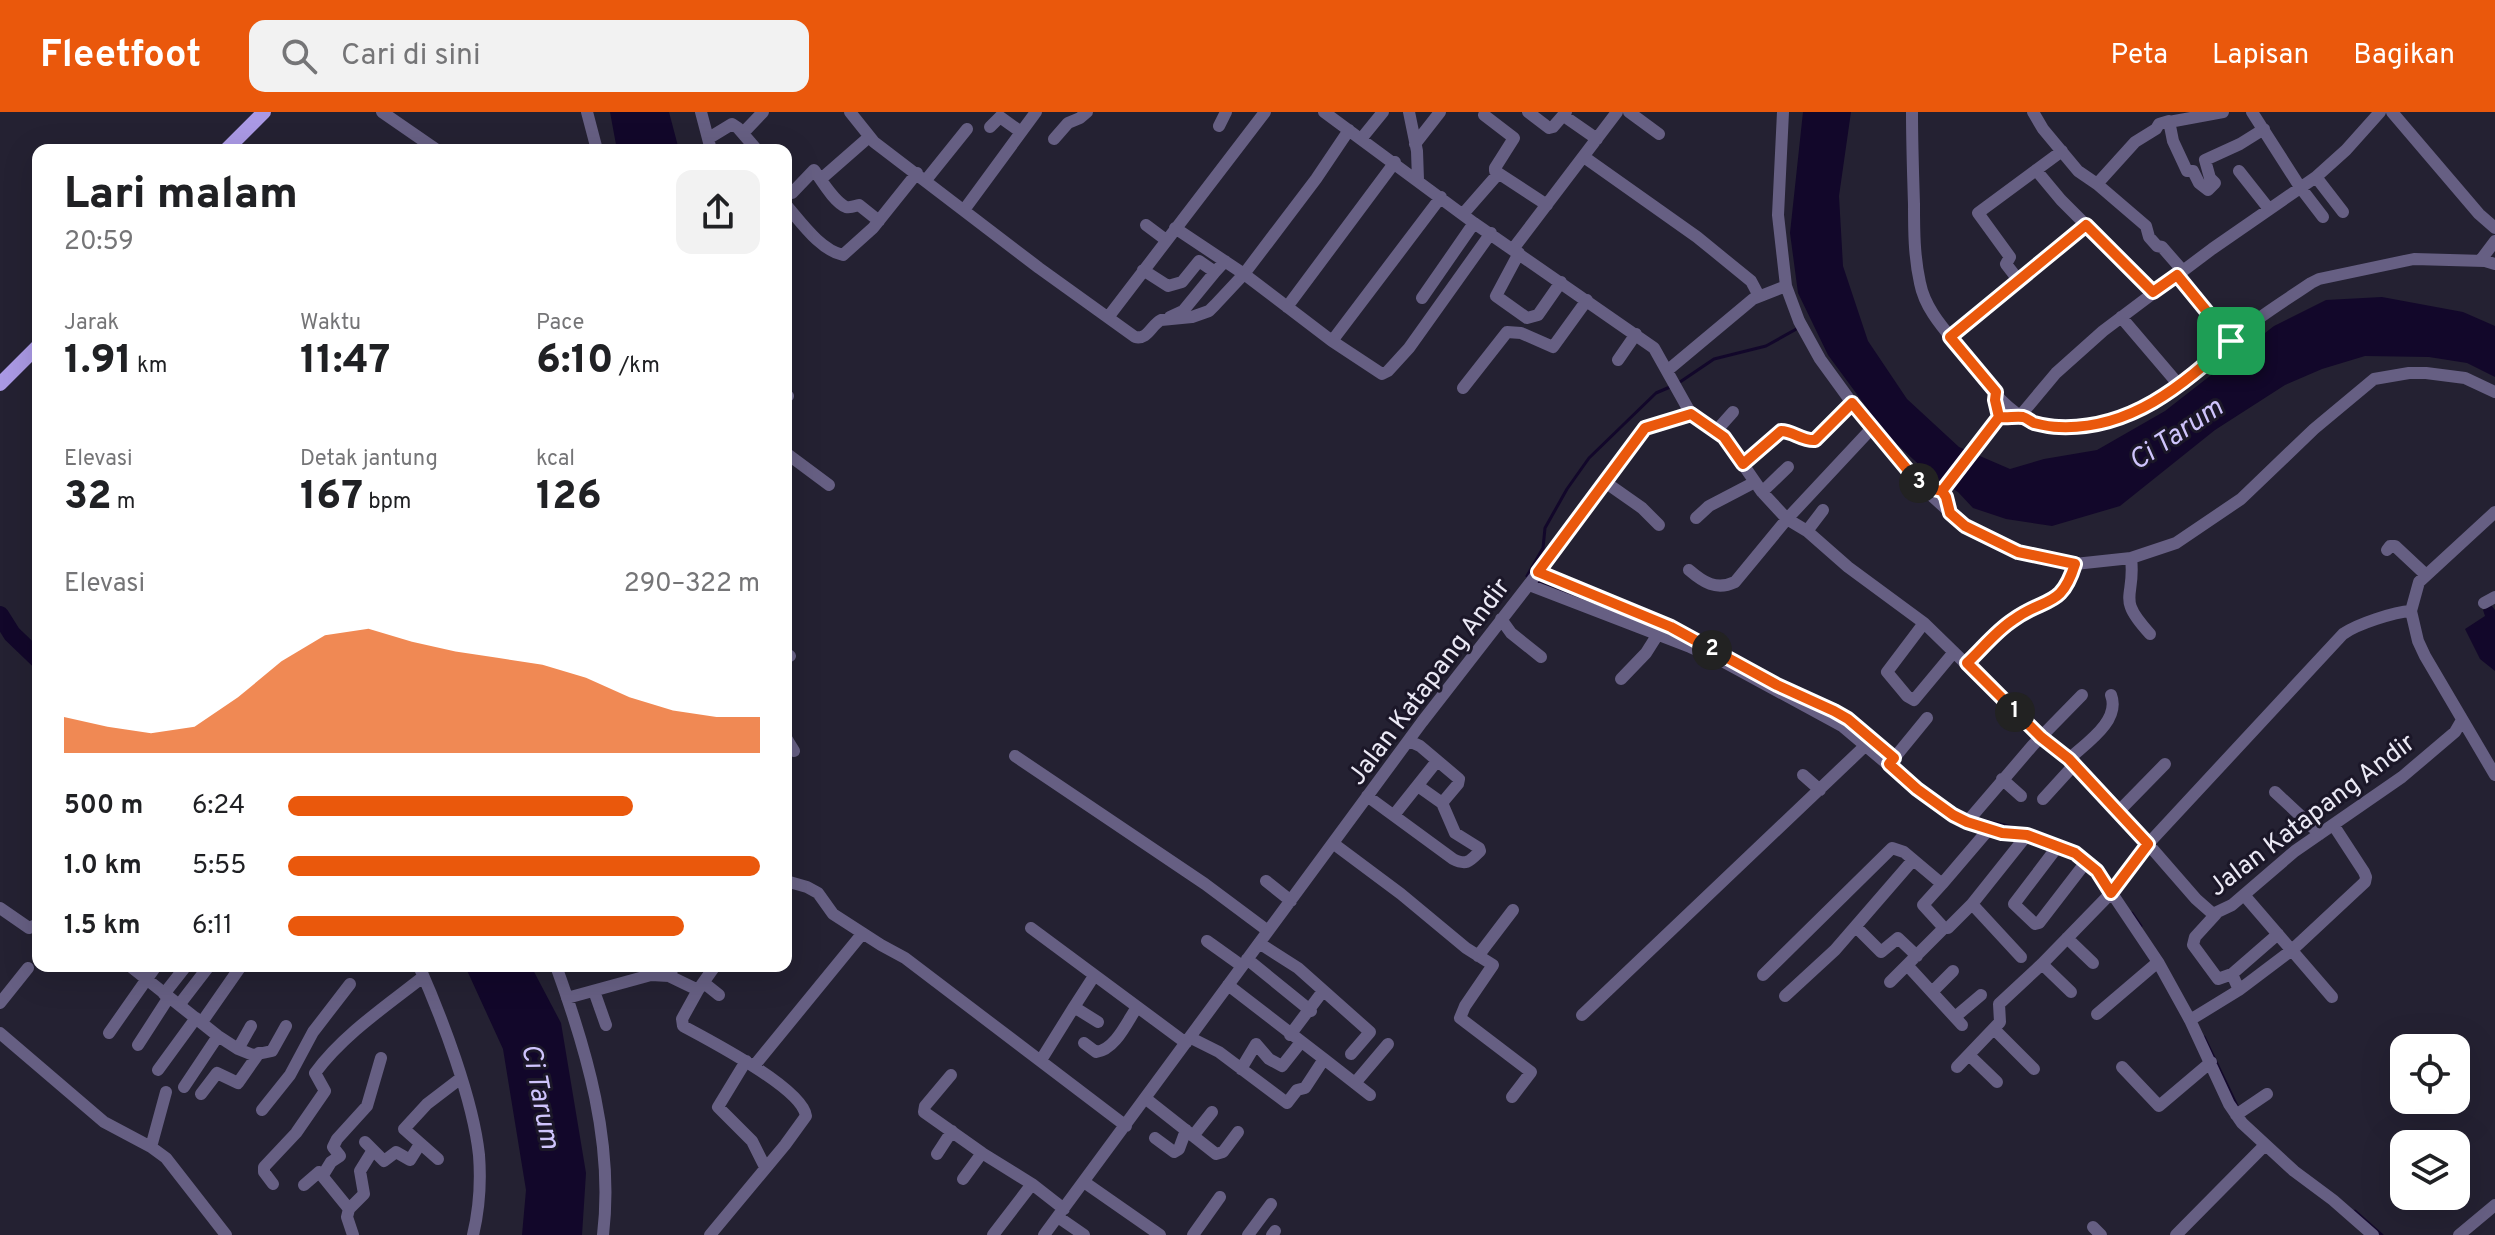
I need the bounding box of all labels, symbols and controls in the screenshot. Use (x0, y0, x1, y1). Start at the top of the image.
search box (249, 20, 809, 92)
text: Fleetfoot (40, 32, 201, 81)
icon: search (277, 34, 321, 78)
text: Cari di sini (341, 38, 481, 75)
text: Peta (2110, 38, 2168, 74)
text: Lapisan (2212, 38, 2309, 74)
text: Bagikan (2353, 38, 2455, 74)
text: Lari malam (64, 168, 298, 224)
button: share (676, 170, 760, 254)
text: 20:59 (64, 226, 134, 259)
pin (2197, 307, 2265, 375)
text: Jarak (64, 310, 119, 337)
text: Waktu (300, 310, 361, 337)
text: Pace (536, 310, 584, 337)
icon: arrive (2209, 319, 2253, 363)
text: 1.91 (64, 337, 132, 387)
text: 11:47 (300, 337, 390, 387)
text: 6:10 (536, 337, 614, 387)
text: km (132, 353, 167, 380)
text: /km (614, 353, 660, 380)
water label: Ci Tarum (2122, 391, 2231, 480)
text: Elevasi (64, 446, 133, 473)
text: Detak jantung (300, 446, 438, 473)
text: kcal (536, 446, 575, 473)
pin: 3 (1899, 463, 1939, 503)
text: 3 (1912, 469, 1926, 496)
text: 32 (64, 473, 112, 523)
text: 167 (300, 473, 363, 523)
text: 126 (536, 473, 602, 523)
text: m (112, 489, 135, 516)
text: bpm (363, 489, 412, 516)
text: Elevasi (64, 568, 145, 601)
text: 290–322 m (624, 568, 760, 601)
street label: Jalan Katapang Andir (1341, 572, 1519, 793)
pin: 2 (1692, 630, 1732, 670)
text: 2 (1705, 636, 1719, 663)
pin: 1 (1995, 692, 2035, 732)
text: 1 (2011, 698, 2019, 725)
street label: Jalan Katapang Andir (2202, 727, 2423, 905)
text: 500 m (64, 790, 143, 823)
text: 6:24 (192, 790, 245, 823)
text: 1.0 km (64, 850, 142, 883)
text: 5:55 (192, 850, 246, 883)
text: 1.5 km (64, 910, 141, 943)
text: 6:11 (192, 910, 233, 943)
map controls (2390, 1034, 2470, 1210)
button: locate (2390, 1034, 2470, 1114)
water label: Ci Tarum (511, 1041, 567, 1152)
button: layers (2390, 1130, 2470, 1210)

